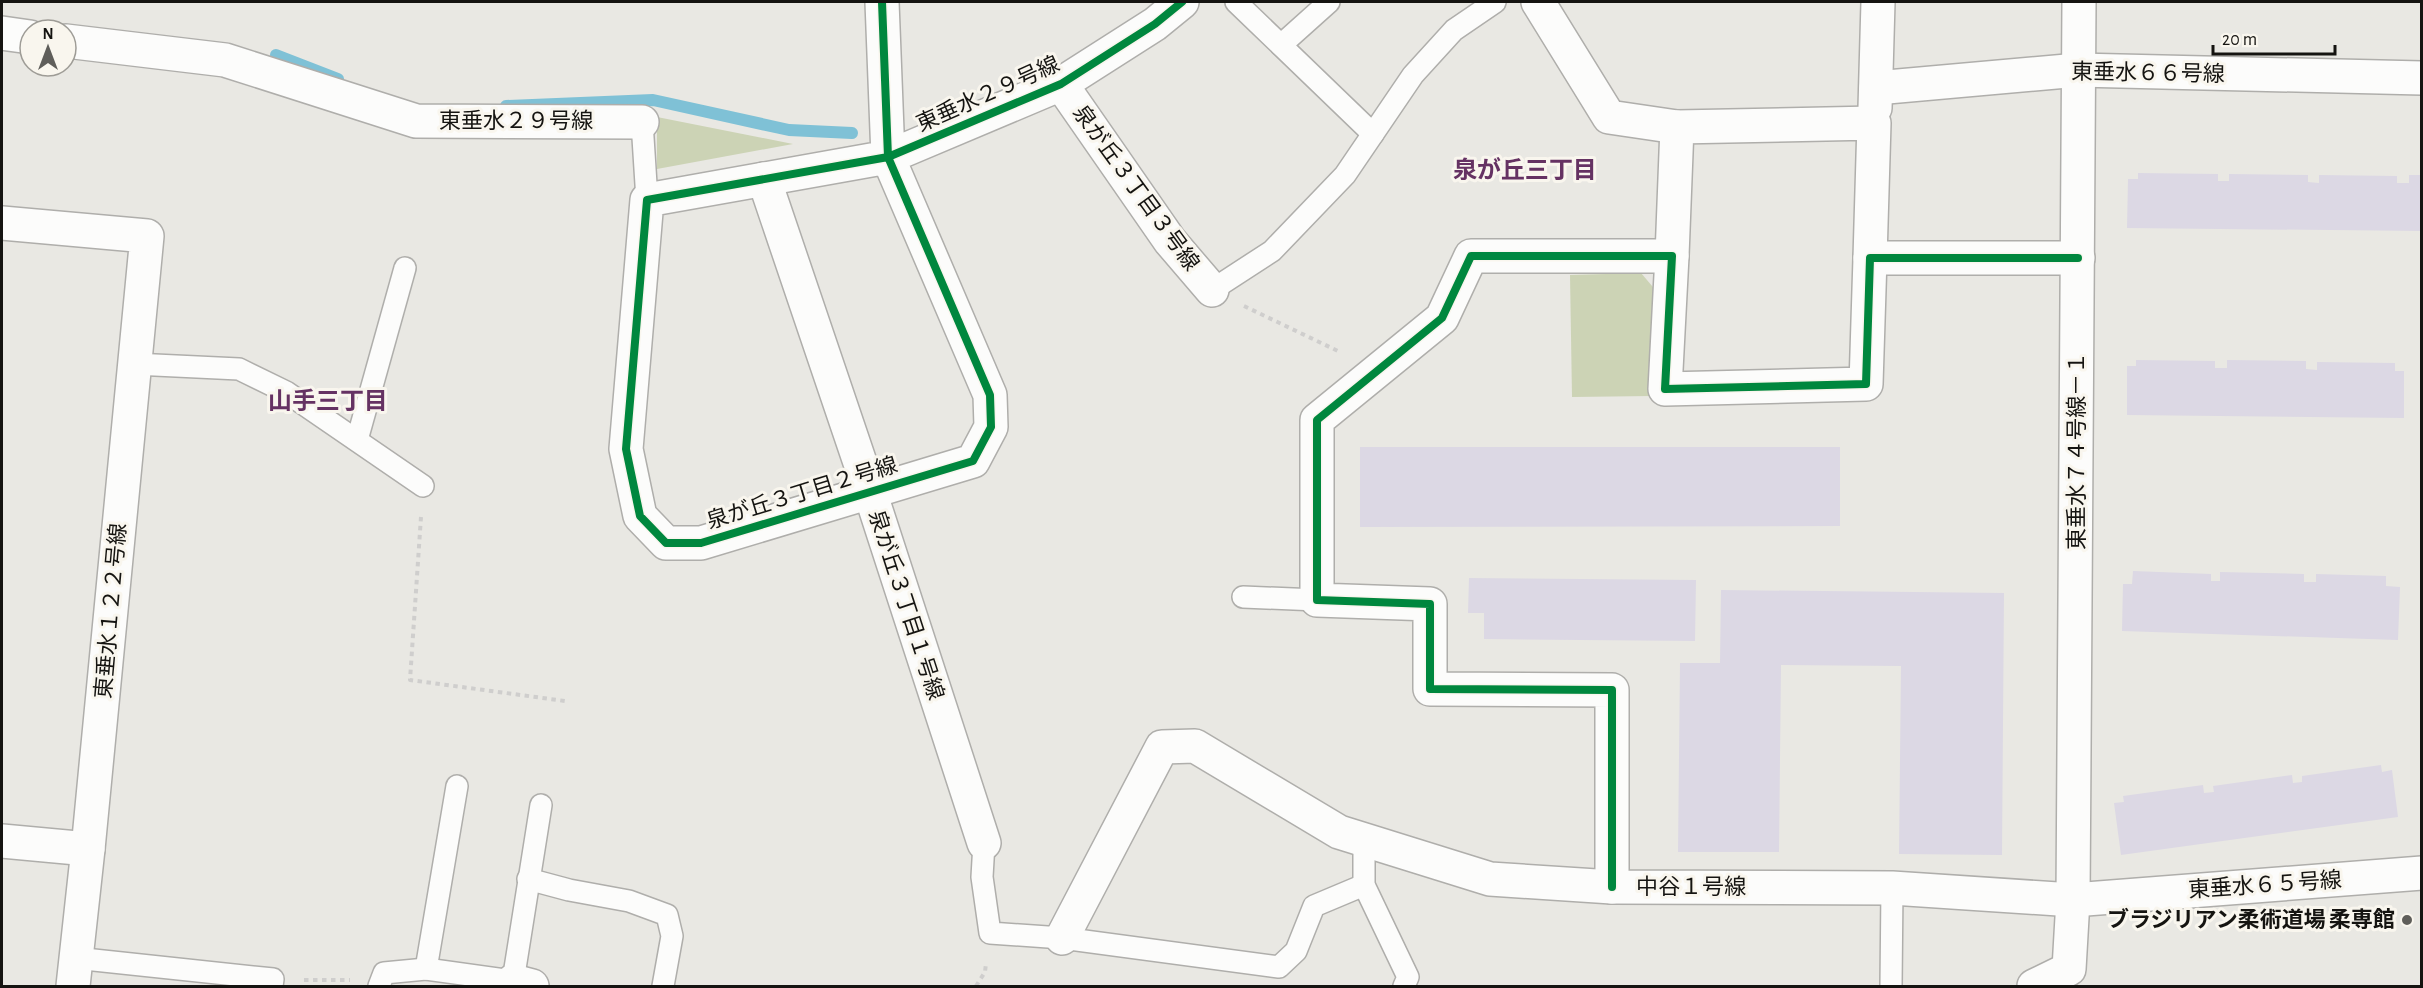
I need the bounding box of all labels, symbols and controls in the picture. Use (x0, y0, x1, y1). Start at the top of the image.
north arrow (18, 18, 78, 78)
scale bar (2213, 18, 2334, 56)
text: N (42, 26, 54, 42)
text: 20 m (2222, 31, 2257, 49)
street label: 東垂水２９号線 (913, 52, 1063, 135)
street label: 東垂水６６号線 (2071, 60, 2225, 85)
street label: 泉が丘３丁目３号線 (1069, 101, 1204, 275)
street label: 東垂水２９号線 (439, 109, 593, 132)
district label: 泉が丘三丁目 (1453, 157, 1597, 183)
street label: 東垂水７４号線－１ (2065, 352, 2088, 550)
district label: 山手三丁目 (268, 388, 388, 414)
street label: 泉が丘３丁目２号線 (704, 453, 900, 532)
street label: 泉が丘３丁目１号線 (865, 507, 948, 703)
street label: 東垂水１２２号線 (91, 522, 130, 700)
street label: 東垂水６５号線 (2187, 868, 2343, 901)
street label: 中谷１号線 (1636, 875, 1746, 898)
place label: ブラジリアン柔術道場 柔専館 (2107, 907, 2395, 931)
marker: ブラジリアン柔術道場 柔専館 (2400, 913, 2414, 927)

